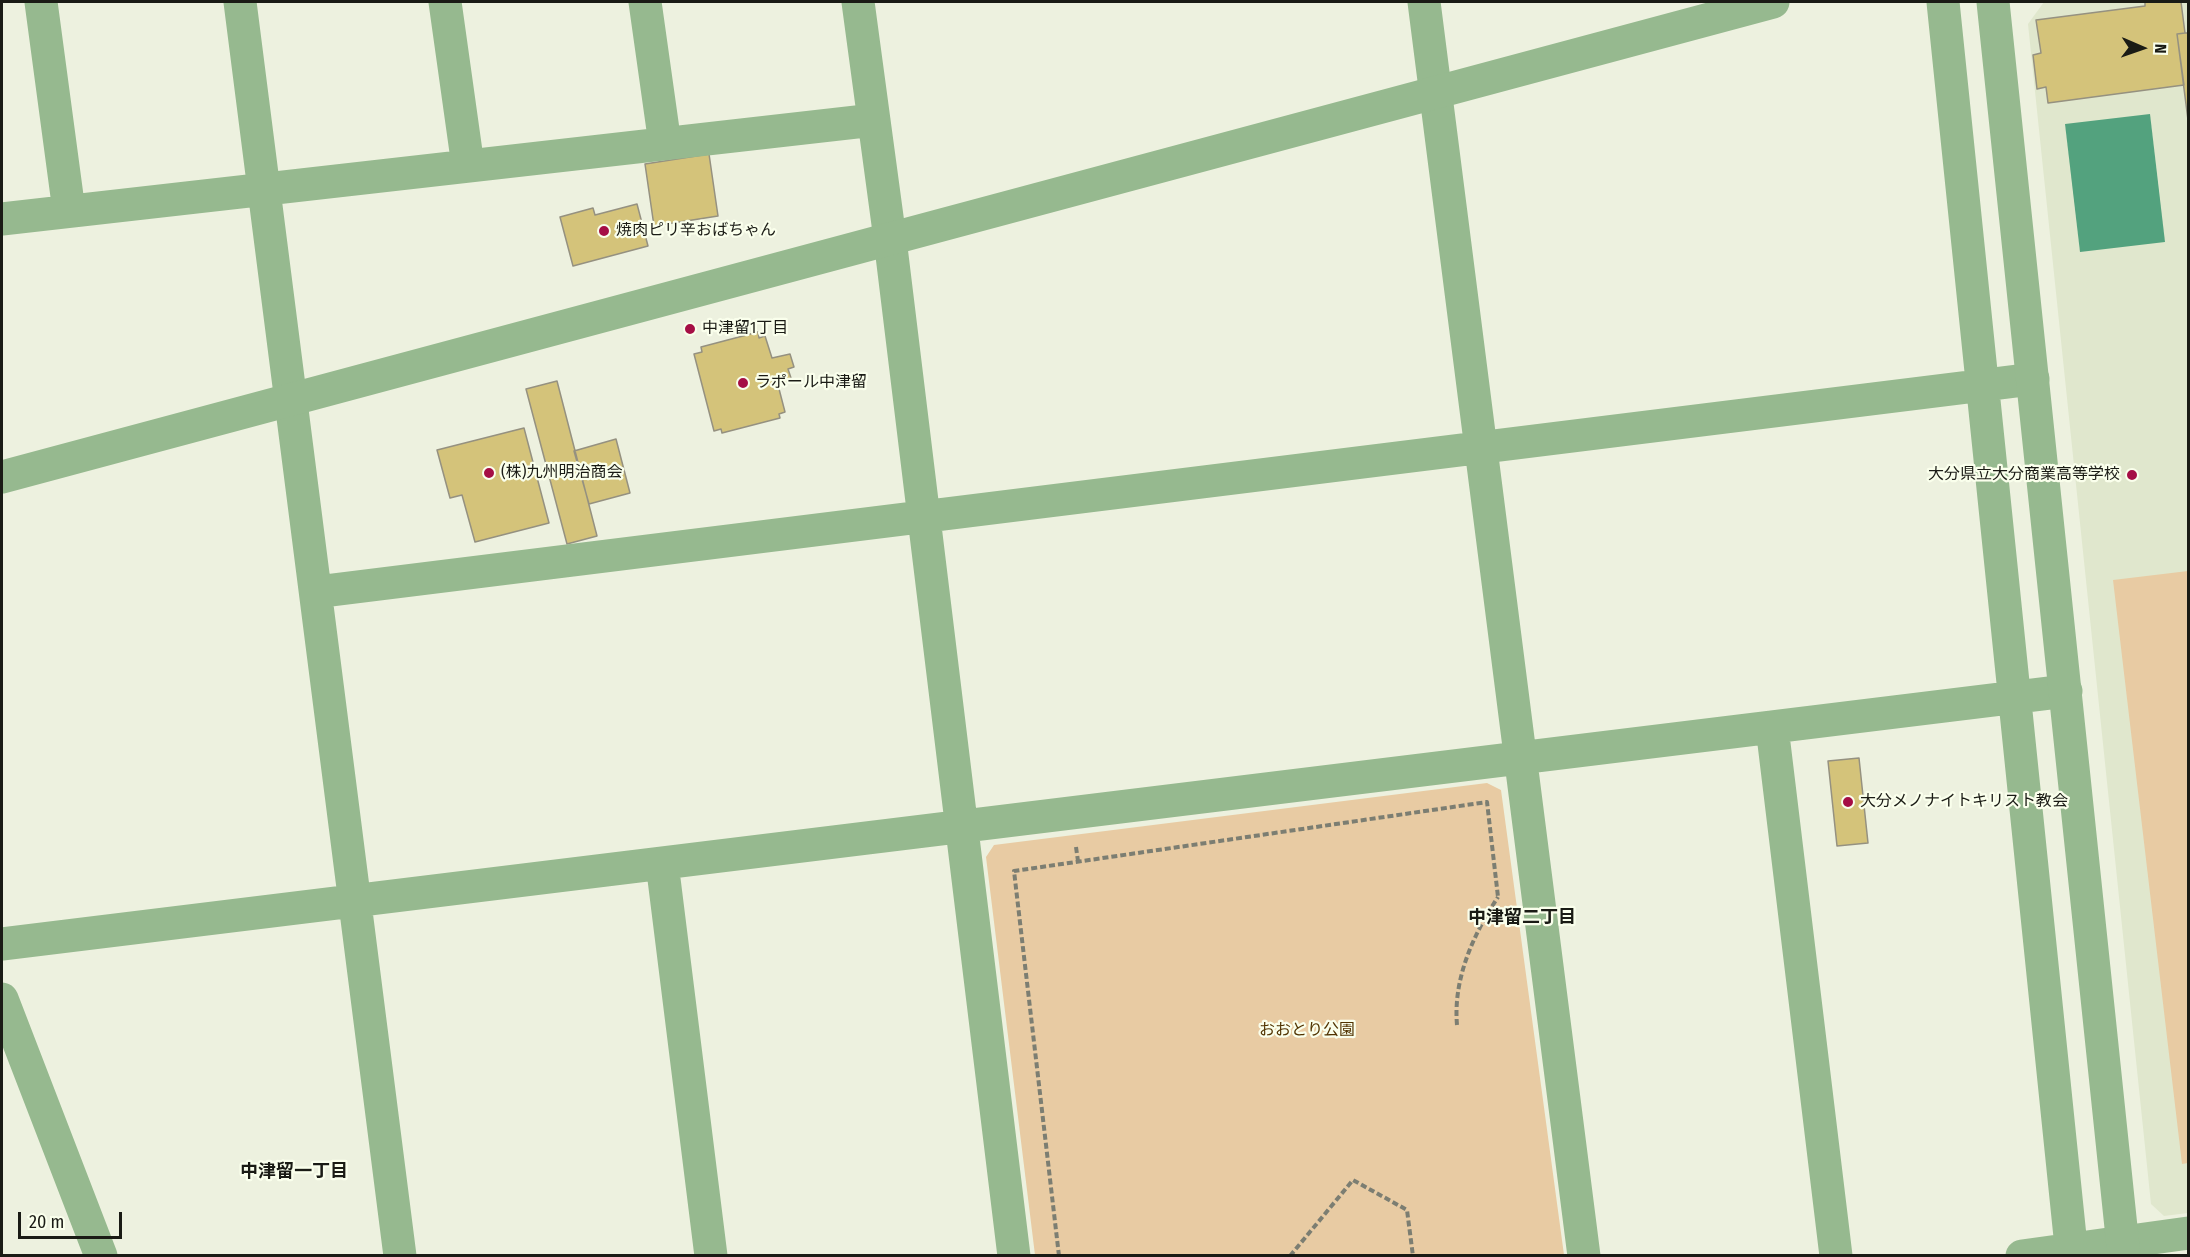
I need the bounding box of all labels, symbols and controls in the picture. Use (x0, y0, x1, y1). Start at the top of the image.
north arrow (2112, 18, 2172, 78)
text: N (2151, 44, 2170, 54)
place label: 焼肉ピリ辛おばちゃん (616, 221, 776, 241)
marker: 焼肉ピリ辛おばちゃん (597, 224, 611, 238)
place label: 中津留1丁目 (702, 319, 788, 339)
marker: 中津留1丁目 (683, 322, 697, 336)
place label: ラポール中津留 (755, 373, 867, 393)
marker: ラポール中津留 (736, 376, 750, 390)
place label: (株)九州明治商会 (501, 463, 622, 483)
place label: 大分県立大分商業高等学校 (1928, 465, 2120, 485)
marker: (株)九州明治商会 (482, 466, 496, 480)
marker: 大分県立大分商業高等学校 (2125, 468, 2139, 482)
place label: 大分メノナイトキリスト教会 (1860, 792, 2068, 812)
marker: 大分メノナイトキリスト教会 (1841, 795, 1855, 809)
district label: 中津留二丁目 (1468, 907, 1576, 929)
park label: おおとり公園 (1259, 1021, 1355, 1041)
district label: 中津留一丁目 (240, 1161, 348, 1183)
scale bar (21, 1200, 124, 1238)
text: 20 m (29, 1211, 64, 1233)

